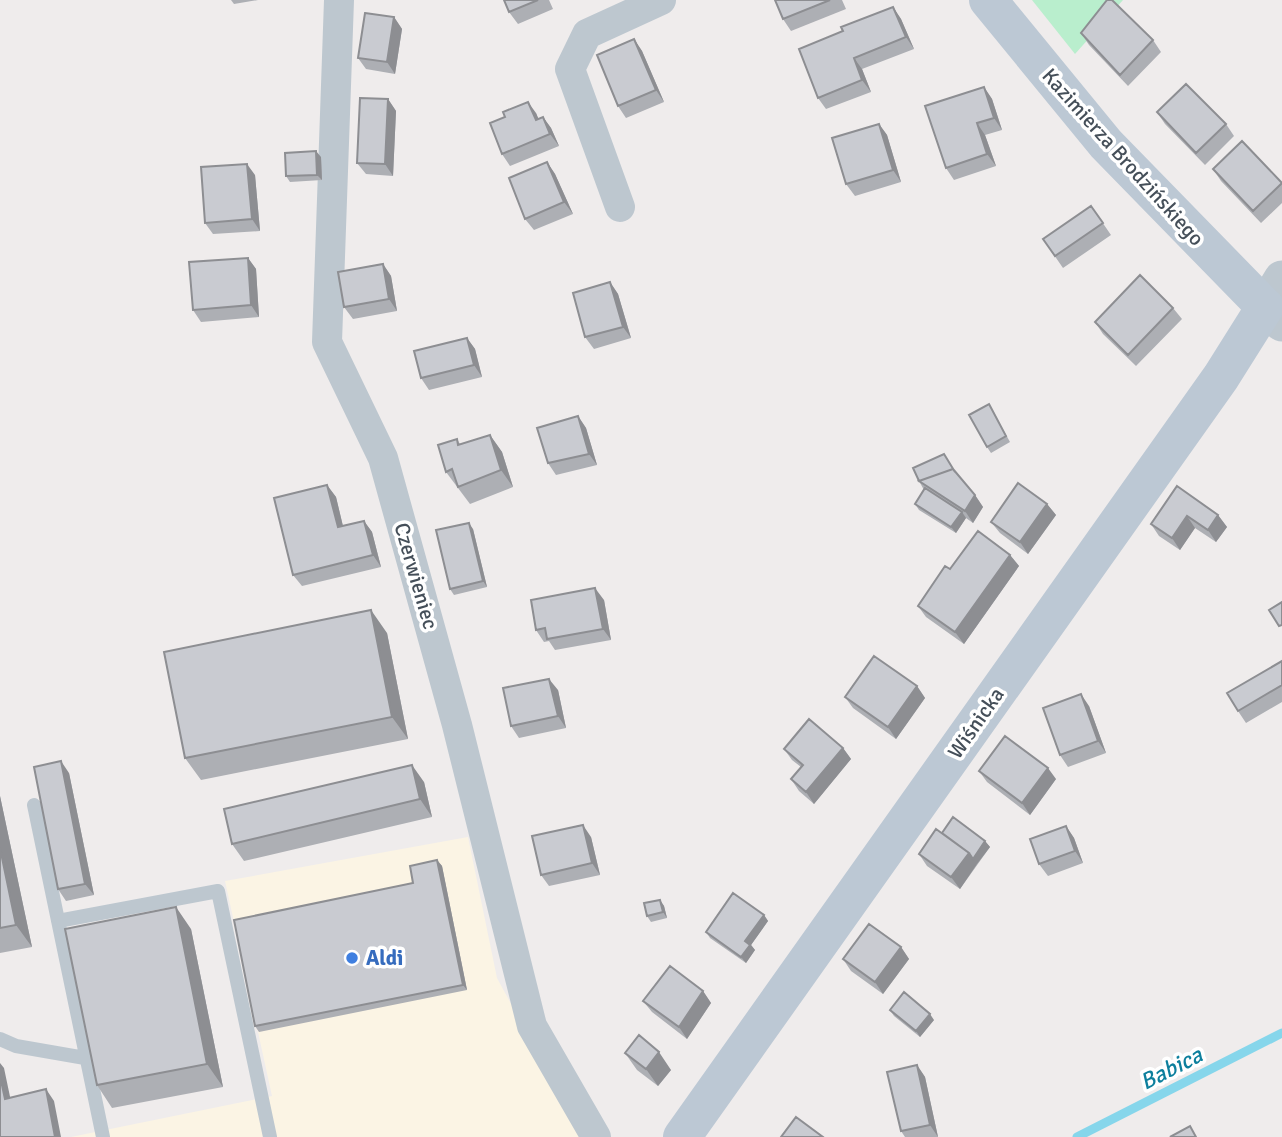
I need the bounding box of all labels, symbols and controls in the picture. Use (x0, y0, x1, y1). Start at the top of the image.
street label: Kazimierza Brodzińskiego (1036, 63, 1210, 251)
street label: Czerwieniec (388, 520, 444, 632)
street label: Wiśnicka (942, 682, 1010, 764)
place label: Aldi (366, 945, 403, 971)
marker: Aldi (344, 950, 360, 966)
water label: Babica (1135, 1040, 1209, 1096)

